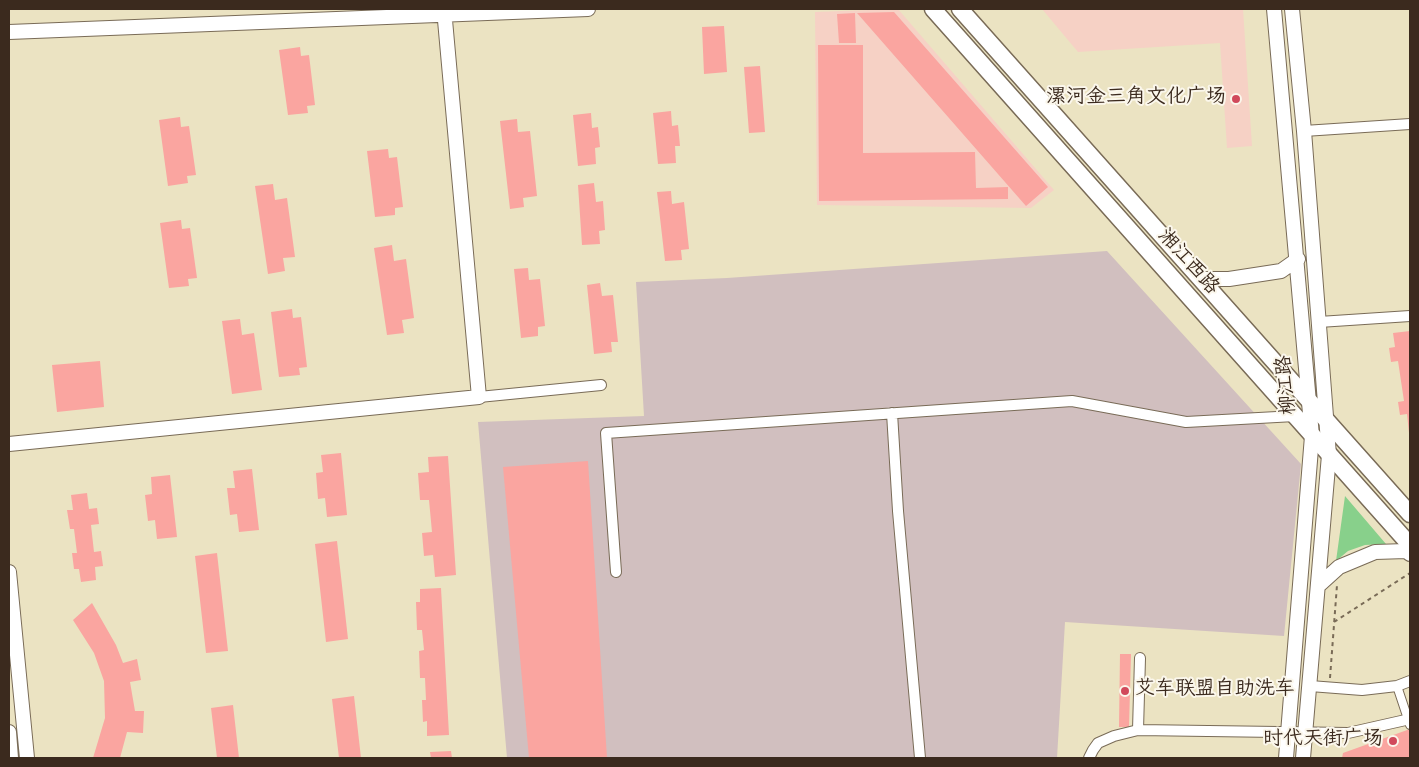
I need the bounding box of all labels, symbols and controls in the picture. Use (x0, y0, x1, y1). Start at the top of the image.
place label: 漯河金三角文化广场 (1046, 87, 1226, 111)
marker: 漯河金三角文化广场 (1230, 93, 1242, 105)
street label: 湘江西路 (1151, 225, 1223, 301)
street label: 柳江路 (1273, 354, 1303, 416)
place label: 艾车联盟自助洗车 (1135, 679, 1295, 703)
marker: 艾车联盟自助洗车 (1119, 685, 1131, 697)
place label: 时代天街广场 (1263, 729, 1383, 753)
marker: 时代天街广场 (1387, 735, 1399, 747)

